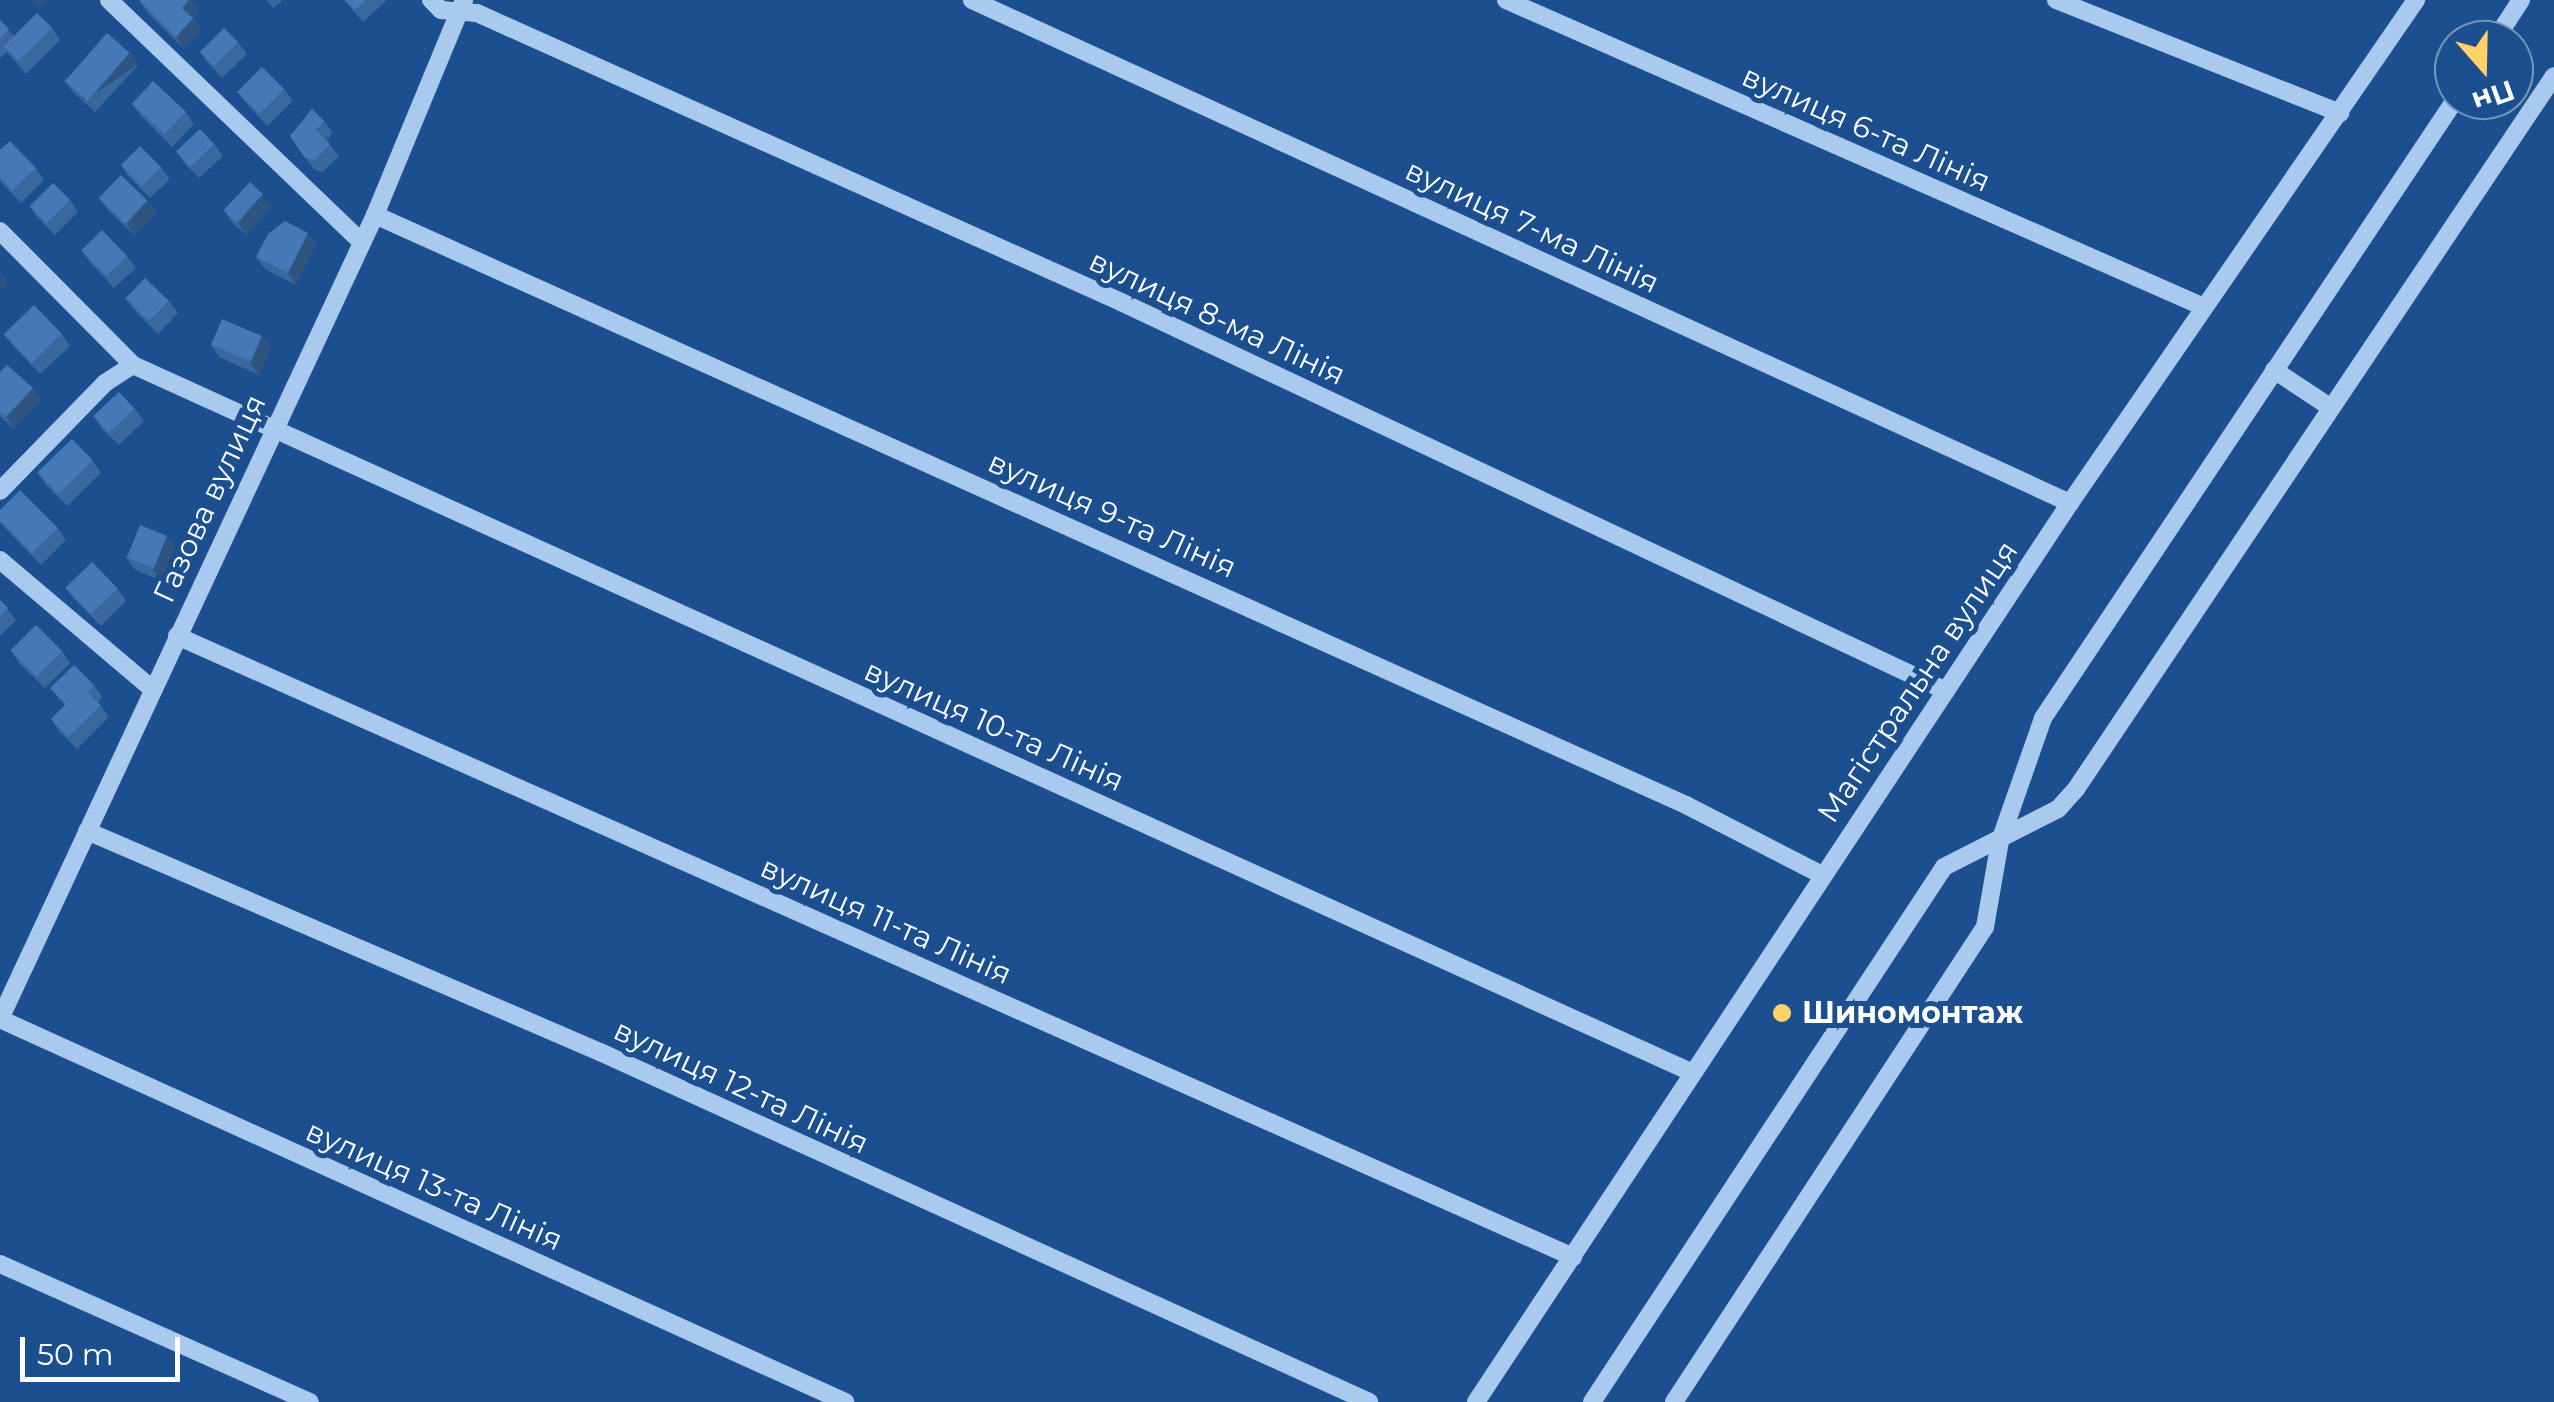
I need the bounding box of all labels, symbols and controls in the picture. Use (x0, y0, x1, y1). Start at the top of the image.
north arrow (2434, 20, 2534, 120)
street label: вулиця 6-та Лінія (1736, 58, 1996, 200)
text: Пн (2468, 73, 2519, 119)
street label: вулиця 7-ма Лінія (1400, 152, 1664, 302)
street label: вулиця 8-ма Лінія (1083, 243, 1351, 393)
street label: Газова вулиця (146, 389, 274, 609)
street label: вулиця 9-та Лінія (982, 444, 1242, 586)
street label: Магістральна вулиця (1810, 534, 2026, 830)
street label: вулиця 10-та Лінія (859, 653, 1129, 799)
street label: вулиця 11-та Лінія (755, 849, 1017, 993)
place label: Шиномонтаж (1802, 995, 2023, 1031)
marker: Шиномонтаж (1771, 1002, 1793, 1024)
street label: вулиця 12-та Лінія (608, 1012, 874, 1162)
street label: вулиця 13-та Лінія (300, 1113, 568, 1259)
scale bar (25, 1317, 185, 1379)
text: 50 m (37, 1336, 114, 1373)

